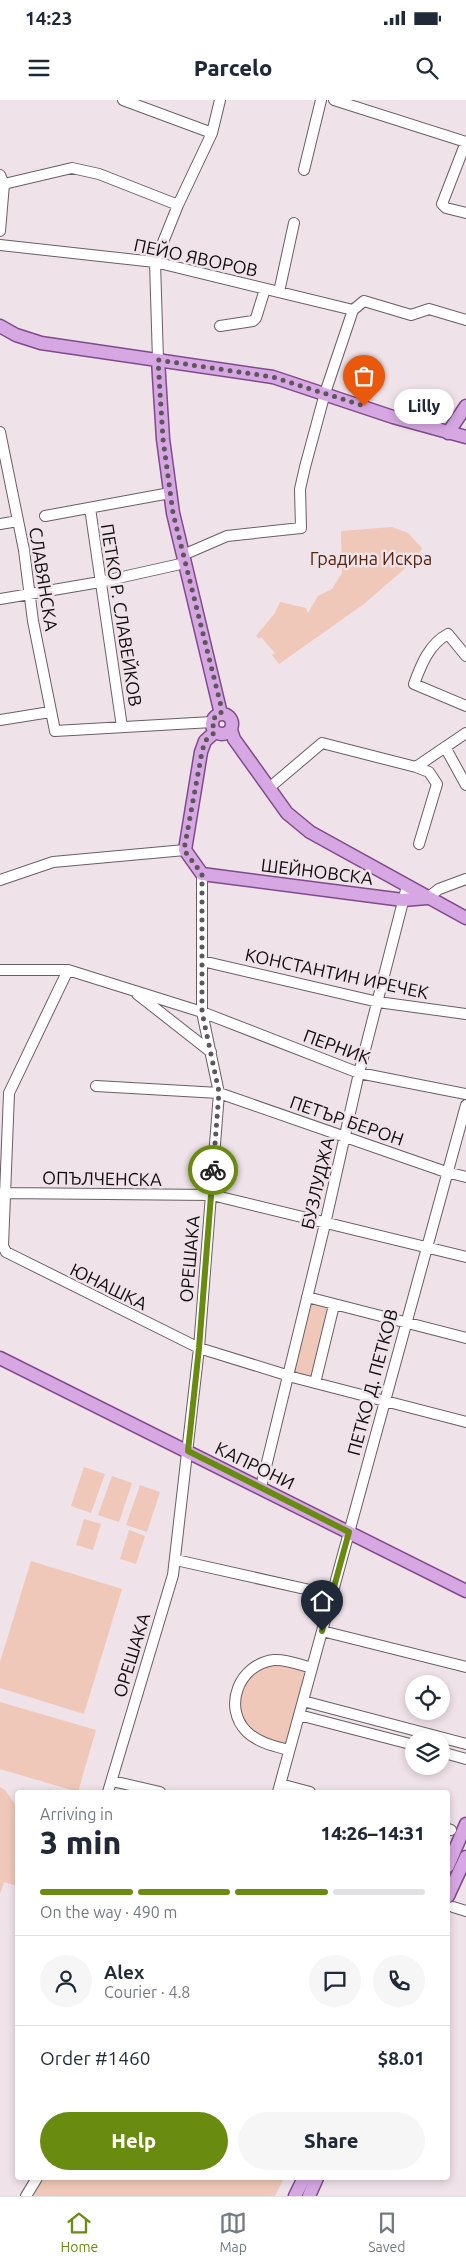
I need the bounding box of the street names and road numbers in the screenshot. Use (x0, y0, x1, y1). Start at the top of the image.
street label: ПЕЙО ЯВОРОВ (132, 234, 260, 280)
street label: ПЕТКО Р. СЛАВЕЙКОВ (98, 522, 146, 708)
street label: СЛАВЯНСКА (26, 526, 62, 633)
street label: ШЕЙНОВСКА (260, 854, 374, 888)
street label: КОНСТАНТИН ИРЕЧЕК (243, 944, 431, 1002)
street label: ПЕРНИК (301, 1025, 373, 1067)
street label: ПЕТЪР БЕРОН (287, 1091, 407, 1149)
street label: БУЗЛУДЖА (297, 1135, 337, 1231)
street label: ОПЪЛЧЕНСКА (42, 1167, 162, 1189)
street label: ОРЕШАКА (175, 1214, 203, 1303)
street label: ЮНАШКА (67, 1259, 151, 1313)
street label: ПЕТКО Д. ПЕТКОВ (343, 1306, 401, 1458)
street label: КАПРОНИ (212, 1437, 298, 1493)
street label: ОРЕШАКА (109, 1610, 153, 1700)

